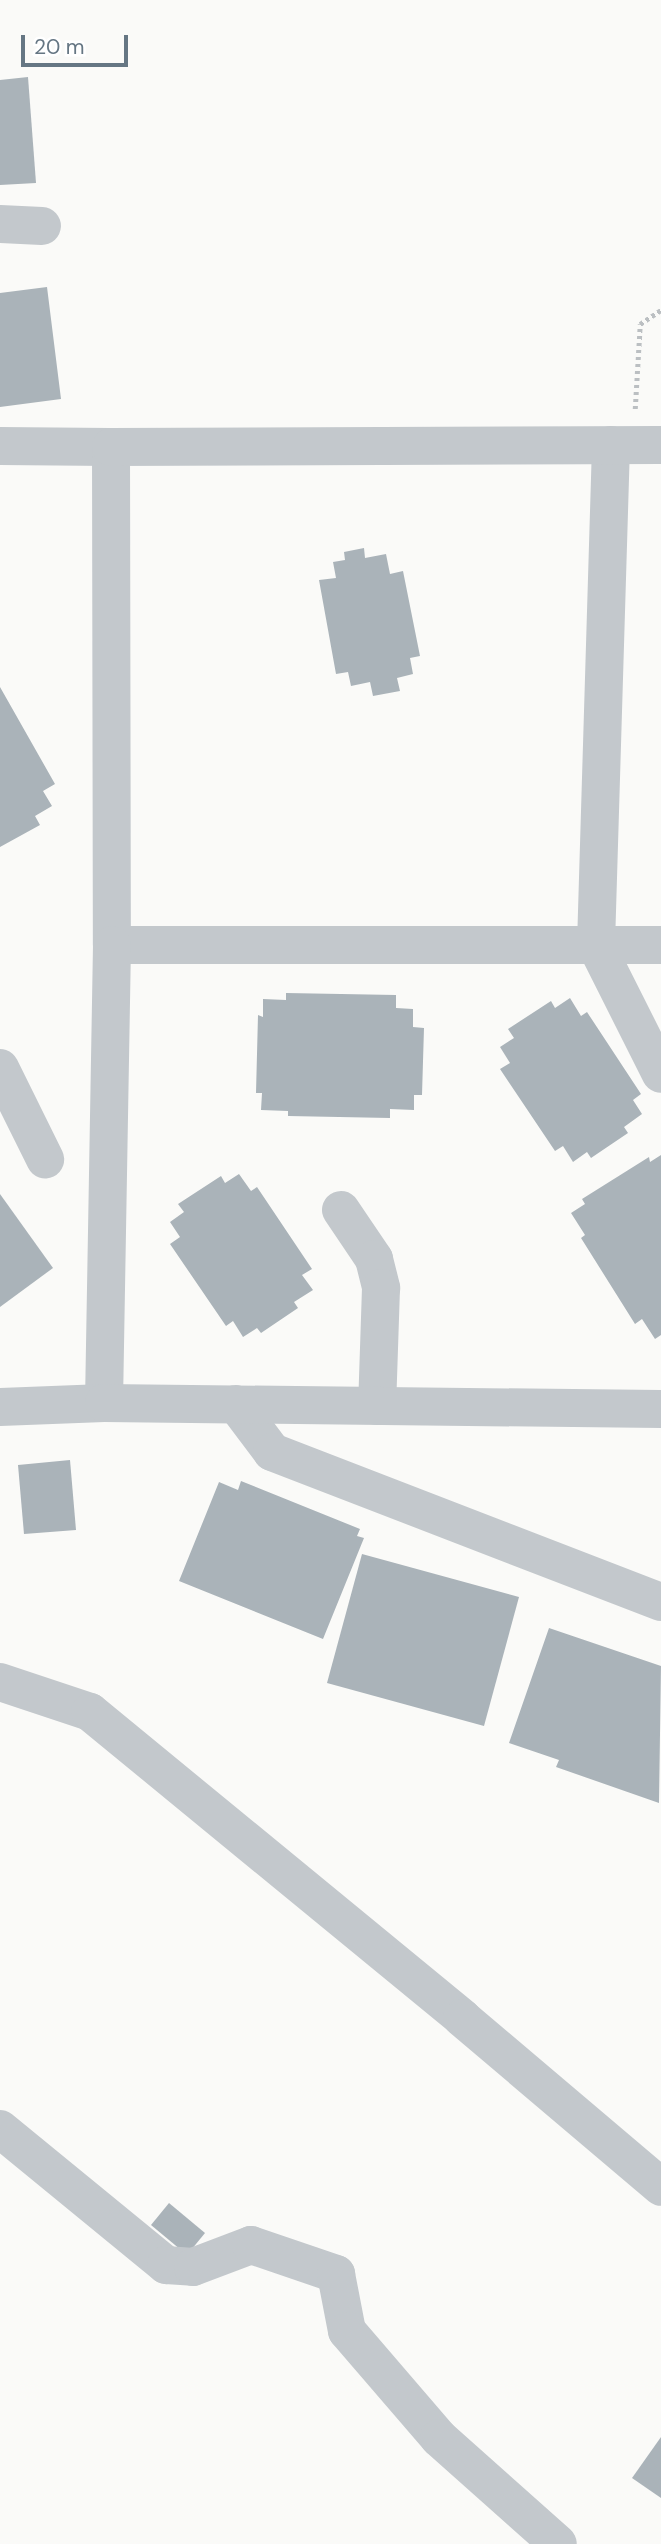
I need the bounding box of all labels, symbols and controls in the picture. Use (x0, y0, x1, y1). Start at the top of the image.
scale bar (24, 21, 131, 65)
text: 20 m (34, 33, 85, 61)

